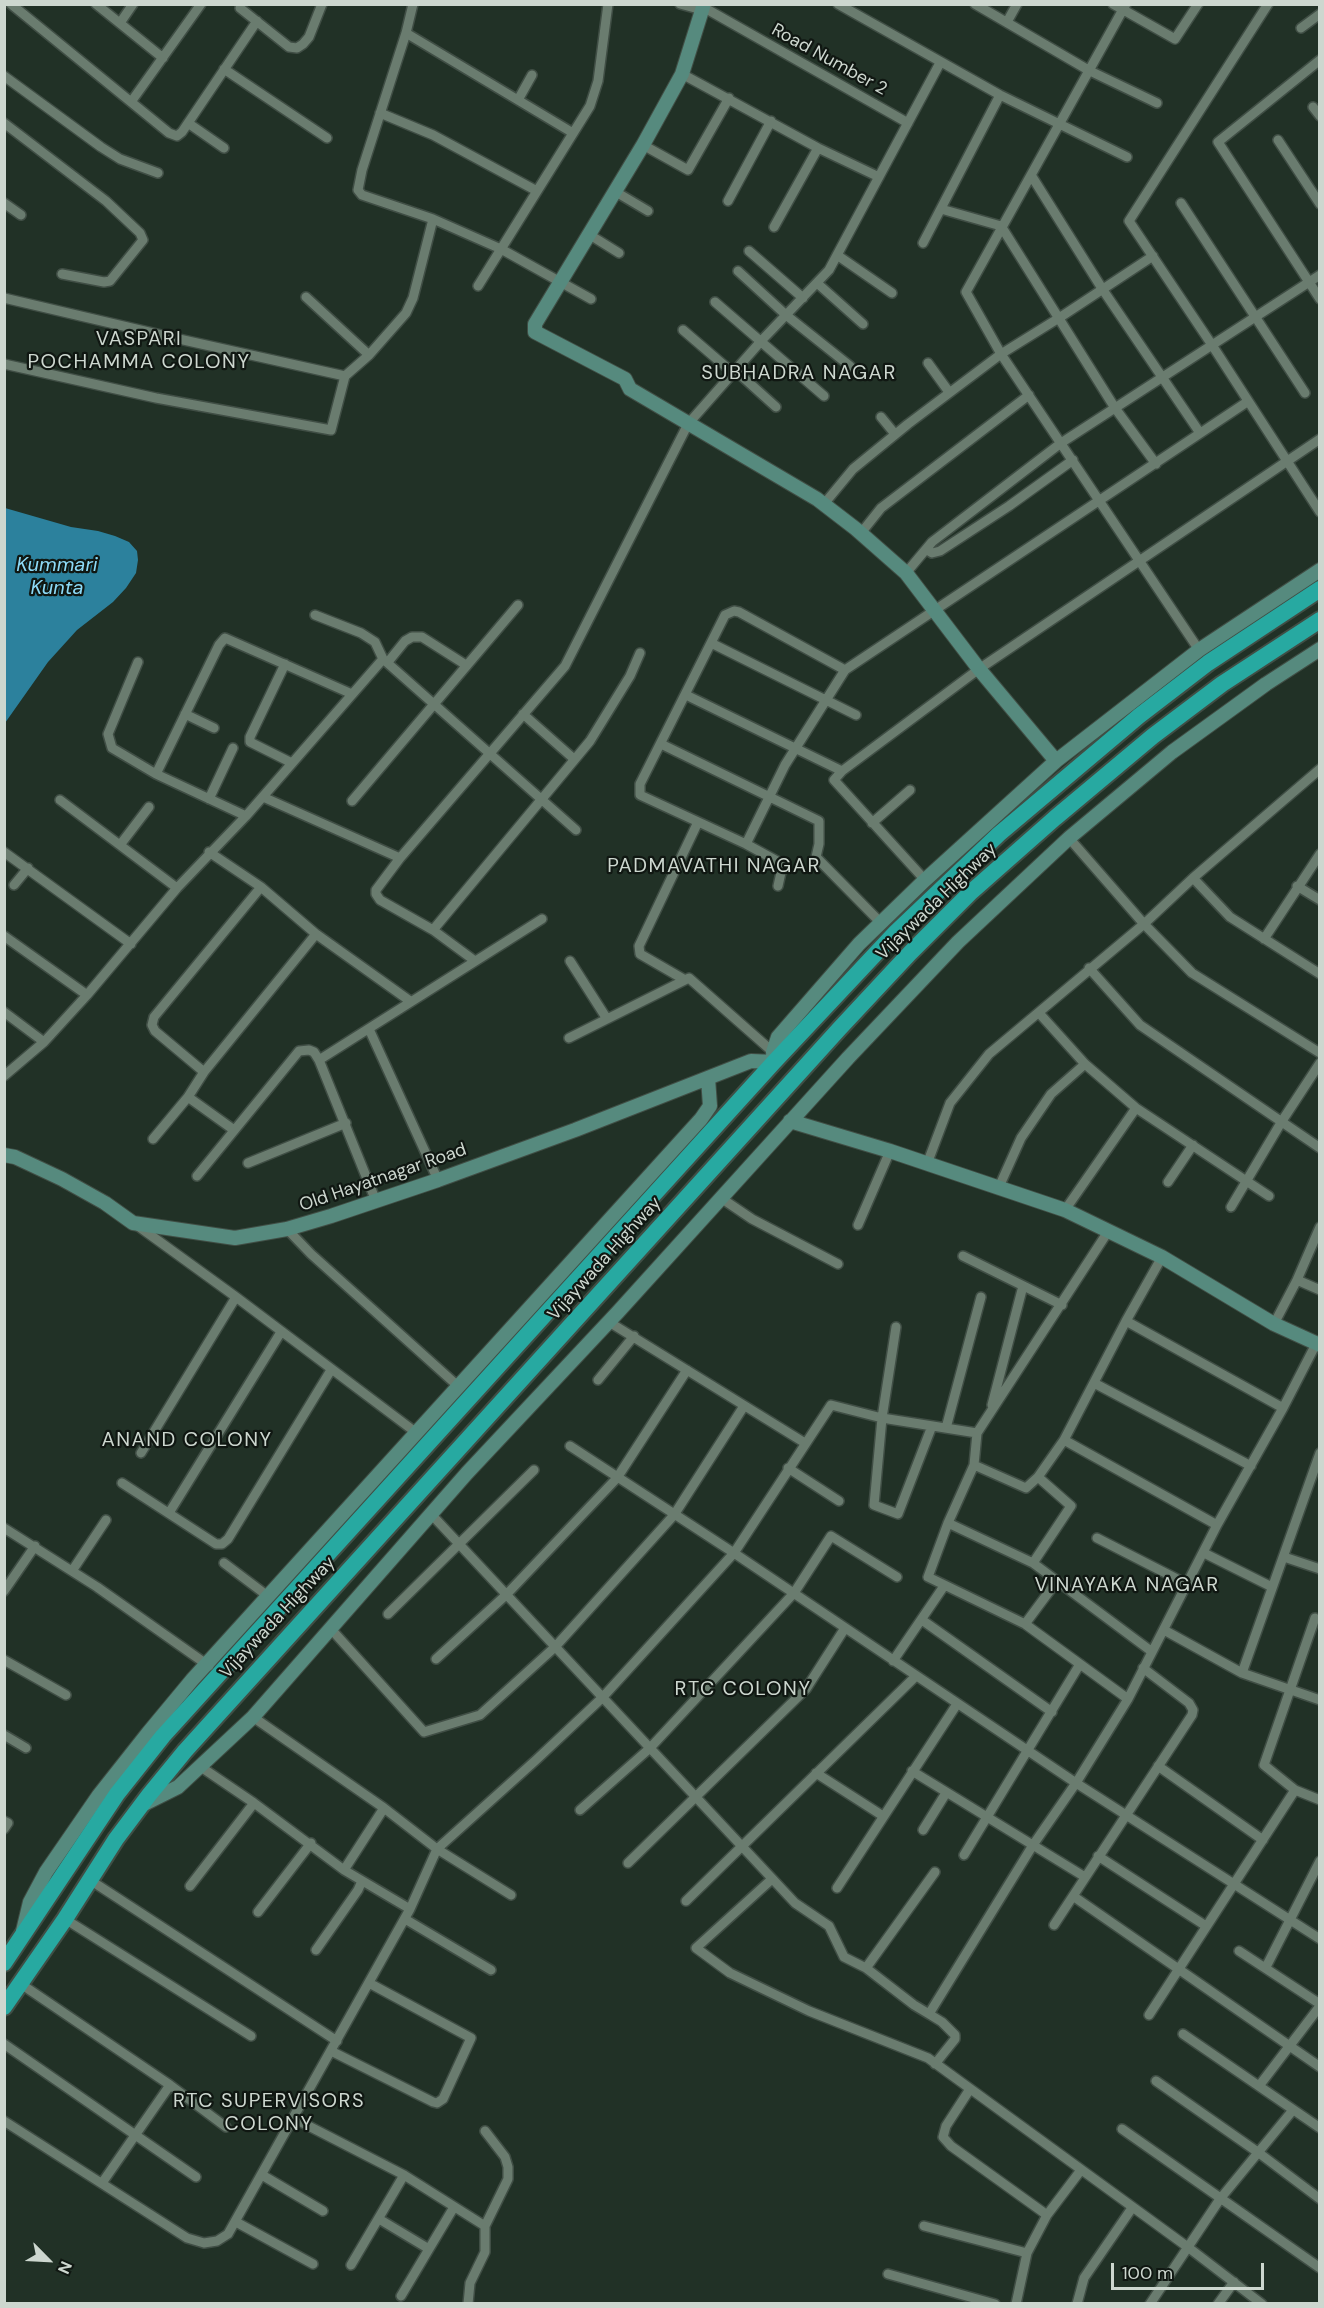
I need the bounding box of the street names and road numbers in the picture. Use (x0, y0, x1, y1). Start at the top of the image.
street label: Road Number 2 (767, 19, 891, 101)
street label: Vijaywada Highway (872, 839, 1002, 965)
street label: Old Hayatnagar Road (297, 1139, 469, 1217)
street label: Vijaywada Highway (544, 1193, 666, 1325)
street label: Vijaywada Highway (216, 1552, 340, 1684)

